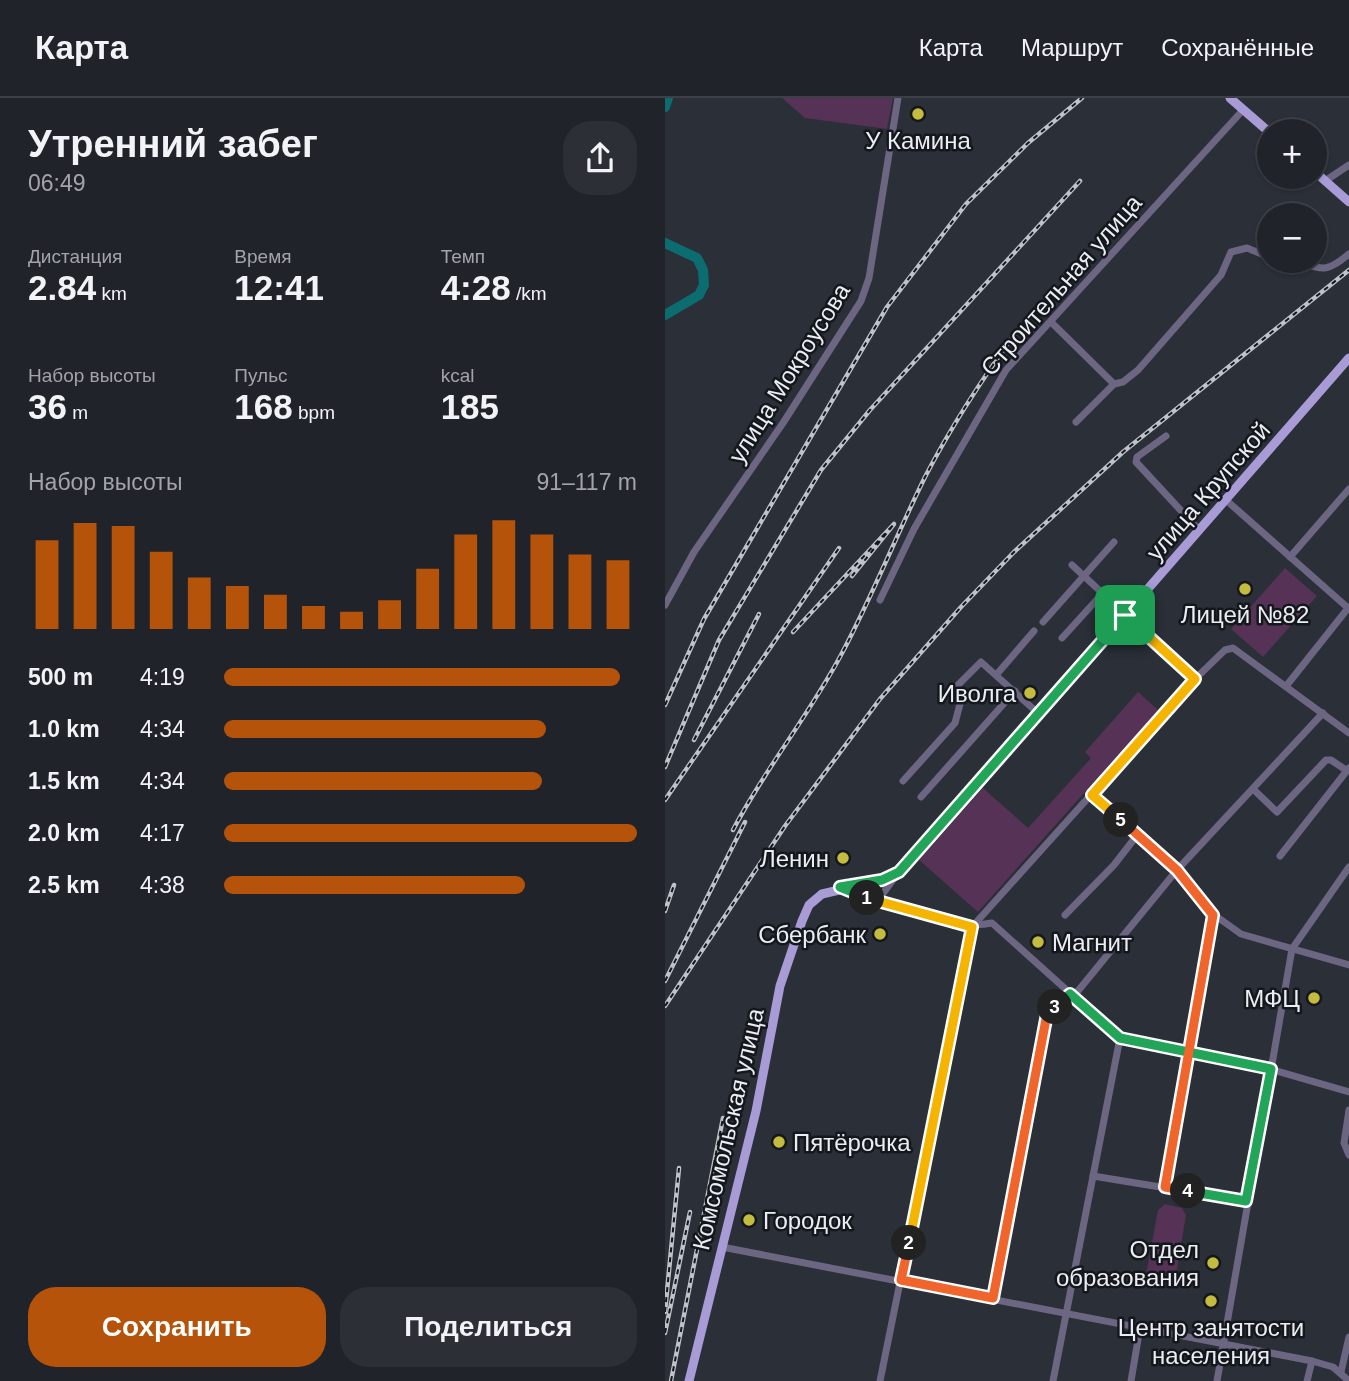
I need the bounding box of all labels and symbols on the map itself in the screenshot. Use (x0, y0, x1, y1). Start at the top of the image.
marker: У Камина (910, 106, 926, 122)
place label: У Камина (865, 127, 972, 154)
street label: Строительная улица (975, 189, 1147, 381)
street label: улица Мокроусова (723, 278, 855, 468)
street label: улица Крупской (1141, 416, 1275, 566)
marker: Лицей №82 (1237, 581, 1253, 597)
pin (1095, 585, 1155, 645)
place label: Лицей №82 (1181, 601, 1309, 628)
place label: Иволга (938, 680, 1017, 707)
marker: Иволга (1022, 685, 1038, 701)
pin: 5 (1103, 802, 1139, 838)
place label: Ленин (760, 845, 829, 872)
marker: Ленин (835, 850, 851, 866)
pin: 1 (849, 880, 885, 916)
place label: Сбербанк (758, 921, 866, 948)
marker: Сбербанк (872, 926, 888, 942)
place label: Магнит (1052, 929, 1132, 956)
marker: Магнит (1030, 934, 1046, 950)
place label: МФЦ (1244, 985, 1300, 1012)
pin: 3 (1037, 990, 1073, 1024)
marker: МФЦ (1306, 990, 1322, 1006)
street label: Комсомольская улица (687, 1005, 769, 1253)
place label: Пятёрочка (793, 1129, 911, 1156)
marker: Пятёрочка (771, 1134, 787, 1150)
pin: 4 (1170, 1174, 1205, 1208)
place label: Городок (763, 1207, 852, 1234)
marker: Городок (741, 1212, 757, 1228)
pin: 2 (891, 1226, 927, 1260)
place label: Отдел образования (1056, 1236, 1199, 1291)
marker: Отдел образования (1205, 1255, 1221, 1271)
marker: Центр занятости населения (1203, 1293, 1219, 1309)
place label: Центр занятости населения (1118, 1314, 1304, 1369)

